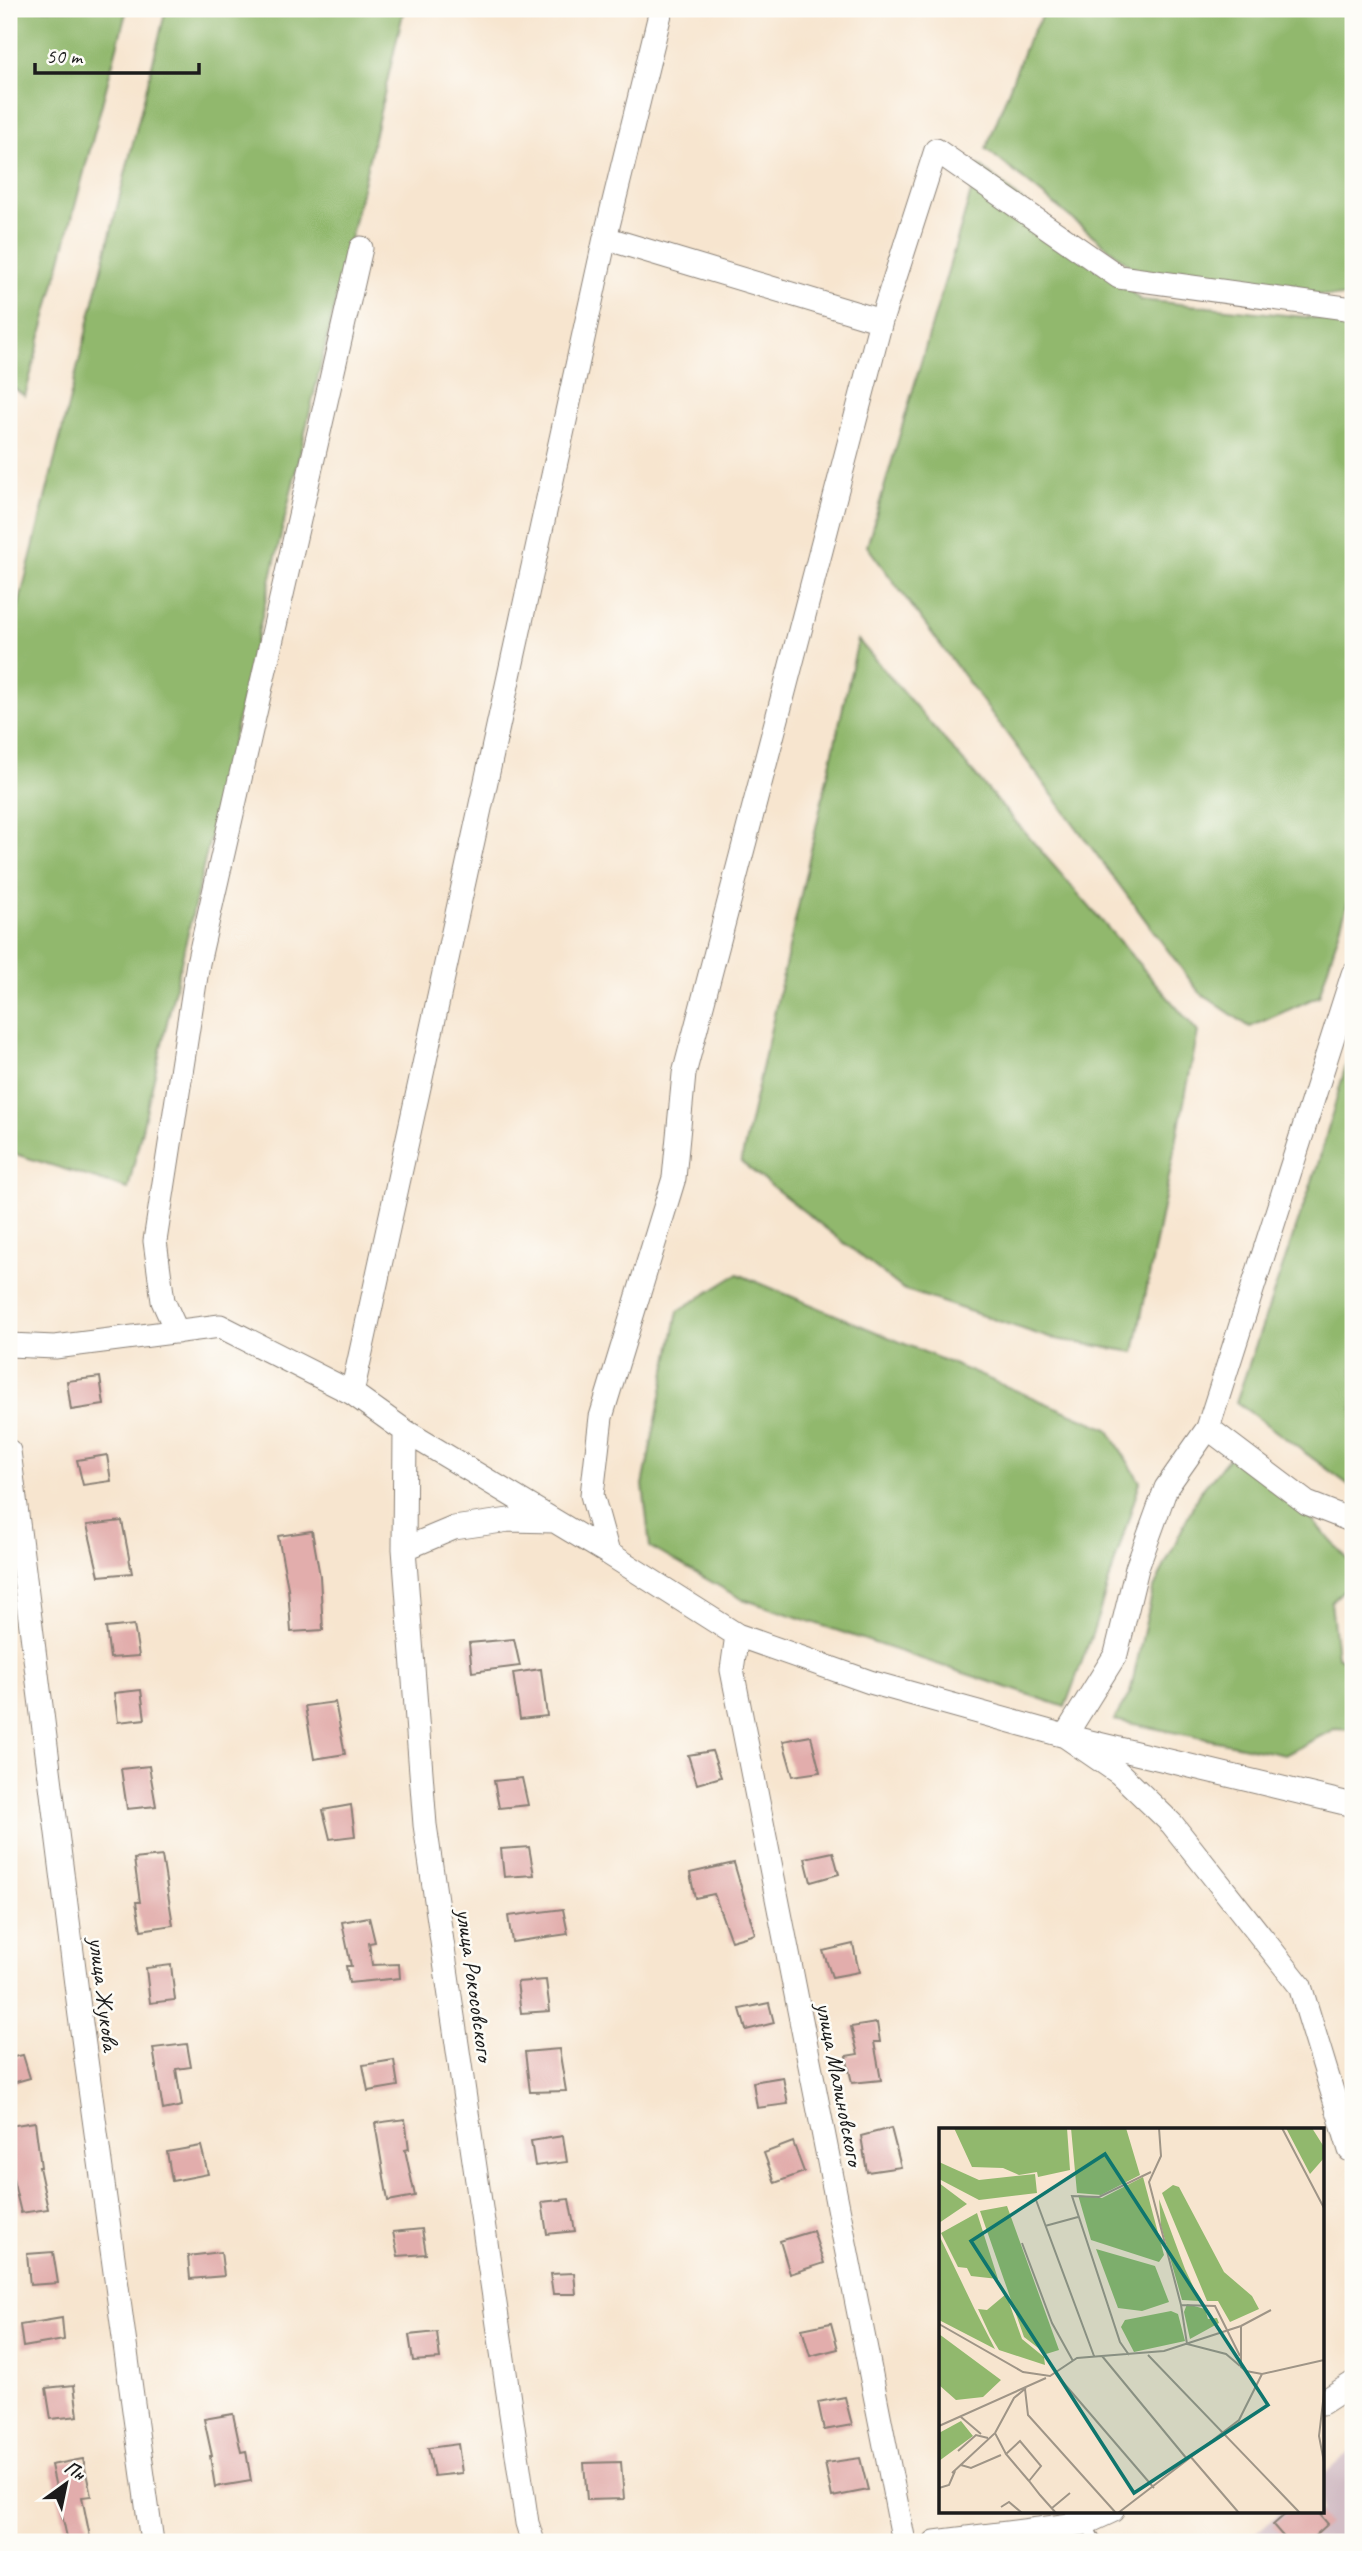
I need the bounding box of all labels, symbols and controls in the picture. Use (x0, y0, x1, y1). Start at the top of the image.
scale bar (35, 32, 200, 76)
text: 50 m (46, 43, 84, 69)
street label: улица Рокосовского (449, 1905, 501, 2066)
street label: улица Жукова (82, 1933, 126, 2055)
street label: улица Малиновского (809, 1998, 871, 2171)
inset map (939, 2128, 1324, 2512)
north arrow (32, 2450, 102, 2520)
text: Пн (60, 2455, 91, 2487)

